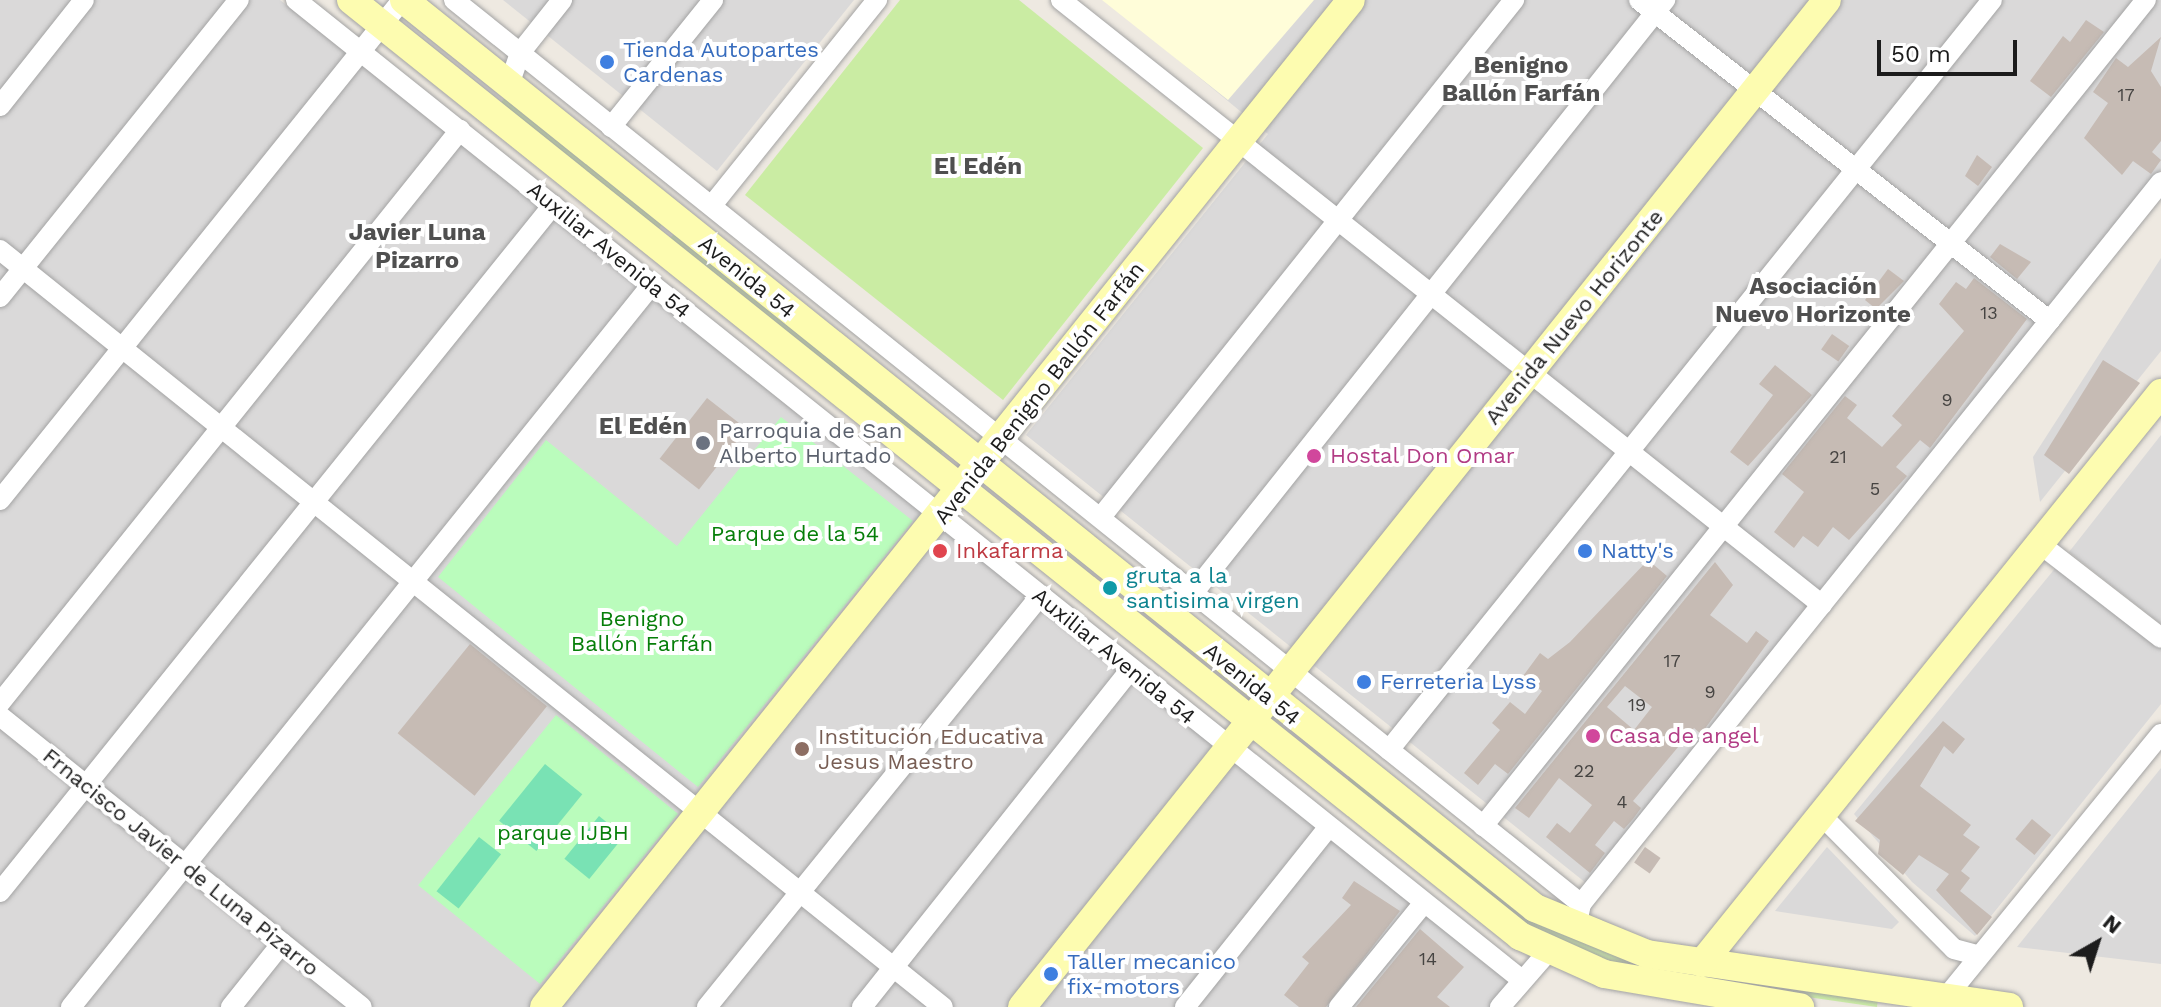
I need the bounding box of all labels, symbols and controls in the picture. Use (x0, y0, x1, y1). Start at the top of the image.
scale bar (1881, 24, 2021, 74)
place label: Tienda Autopartes Cardenas (623, 36, 820, 88)
text: 50 m (1891, 40, 1951, 68)
district label: Benigno Ballón Farfán (1442, 52, 1600, 108)
marker: Tienda Autopartes Cardenas (598, 53, 616, 71)
house number: 17 (2117, 84, 2135, 106)
district label: El Edén (934, 153, 1022, 181)
street label: Auxiliar Avenida 54 (521, 175, 697, 325)
street label: Avenida Nuevo Horizonte (1479, 204, 1669, 430)
district label: Javier Luna Pizarro (348, 219, 486, 275)
street label: Avenida 54 (693, 230, 801, 324)
street label: Avenida Benigno Ballón Farfán (928, 256, 1150, 530)
district label: Asociación Nuevo Horizonte (1715, 273, 1911, 329)
house number: 13 (1980, 302, 1998, 324)
house number: 9 (1941, 389, 1953, 411)
district label: El Edén (599, 413, 687, 441)
place label: Parroquia de San Alberto Hurtado (719, 417, 903, 468)
marker: Parroquia de San Alberto Hurtado (694, 434, 712, 452)
place label: Hostal Don Omar (1330, 443, 1516, 469)
house number: 21 (1829, 446, 1847, 468)
marker: Hostal Don Omar (1305, 447, 1323, 465)
house number: 5 (1870, 478, 1880, 500)
park label: Parque de la 54 (711, 521, 879, 547)
place label: Inkafarma (956, 538, 1063, 564)
place label: Natty's (1601, 538, 1674, 564)
marker: Inkafarma (931, 542, 949, 560)
marker: Natty's (1576, 542, 1594, 560)
place label: gruta a la santisima virgen (1126, 562, 1301, 614)
marker: gruta a la santisima virgen (1101, 579, 1119, 597)
street label: Auxiliar Avenida 54 (1026, 581, 1202, 731)
park label: Benigno Ballón Farfán (571, 605, 713, 656)
street label: Avenida 54 (1198, 637, 1306, 731)
house number: 17 (1663, 650, 1681, 672)
place label: Ferreteria Lyss (1380, 669, 1537, 695)
marker: Ferreteria Lyss (1355, 673, 1373, 691)
house number: 9 (1704, 681, 1716, 703)
house number: 19 (1628, 694, 1646, 716)
place label: Institución Educativa Jesus Maestro (818, 723, 1044, 774)
place label: Casa de angel (1609, 723, 1759, 749)
marker: Casa de angel (1584, 727, 1602, 745)
marker: Institución Educativa Jesus Maestro (793, 740, 811, 758)
street label: Frnacisco Javier de Luna Pizarro (37, 742, 325, 982)
house number: 22 (1574, 760, 1594, 782)
house number: 4 (1617, 791, 1627, 813)
park label: parque IJBH (497, 820, 629, 846)
north arrow (2057, 903, 2137, 983)
text: N (2098, 909, 2127, 939)
place label: Taller mecanico fix-motors (1067, 948, 1237, 1000)
house number: 14 (1419, 948, 1437, 970)
marker: Taller mecanico fix-motors (1042, 965, 1060, 983)

